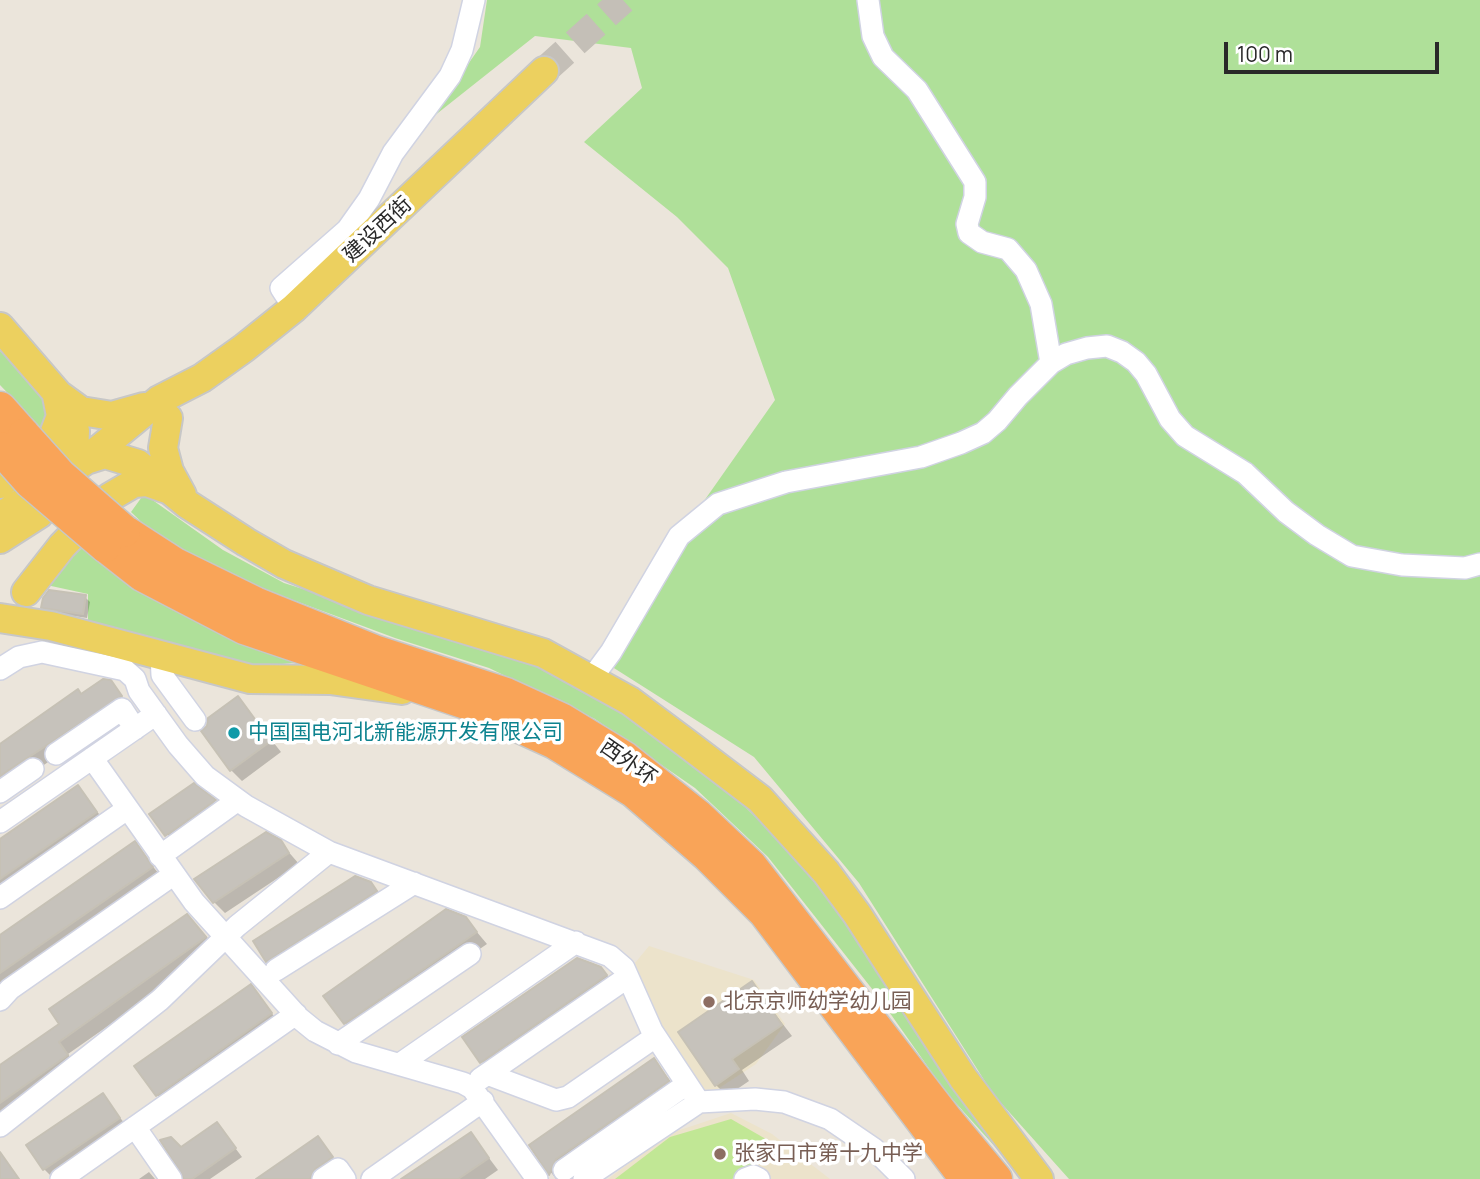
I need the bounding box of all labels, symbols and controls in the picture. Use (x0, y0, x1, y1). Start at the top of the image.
scale bar (1228, 28, 1443, 72)
text: 100 m (1237, 40, 1293, 68)
street label: 建设西街 (339, 192, 417, 268)
place label: 中国国电河北新能源开发有限公司 (248, 720, 563, 746)
marker: 中国国电河北新能源开发有限公司 (226, 725, 242, 741)
street label: 西外环 (595, 735, 661, 791)
place label: 北京京师幼学幼儿园 (723, 989, 912, 1015)
marker: 北京京师幼学幼儿园 (701, 994, 717, 1010)
place label: 张家口市第十九中学 (734, 1141, 923, 1167)
marker: 张家口市第十九中学 (712, 1146, 728, 1162)

